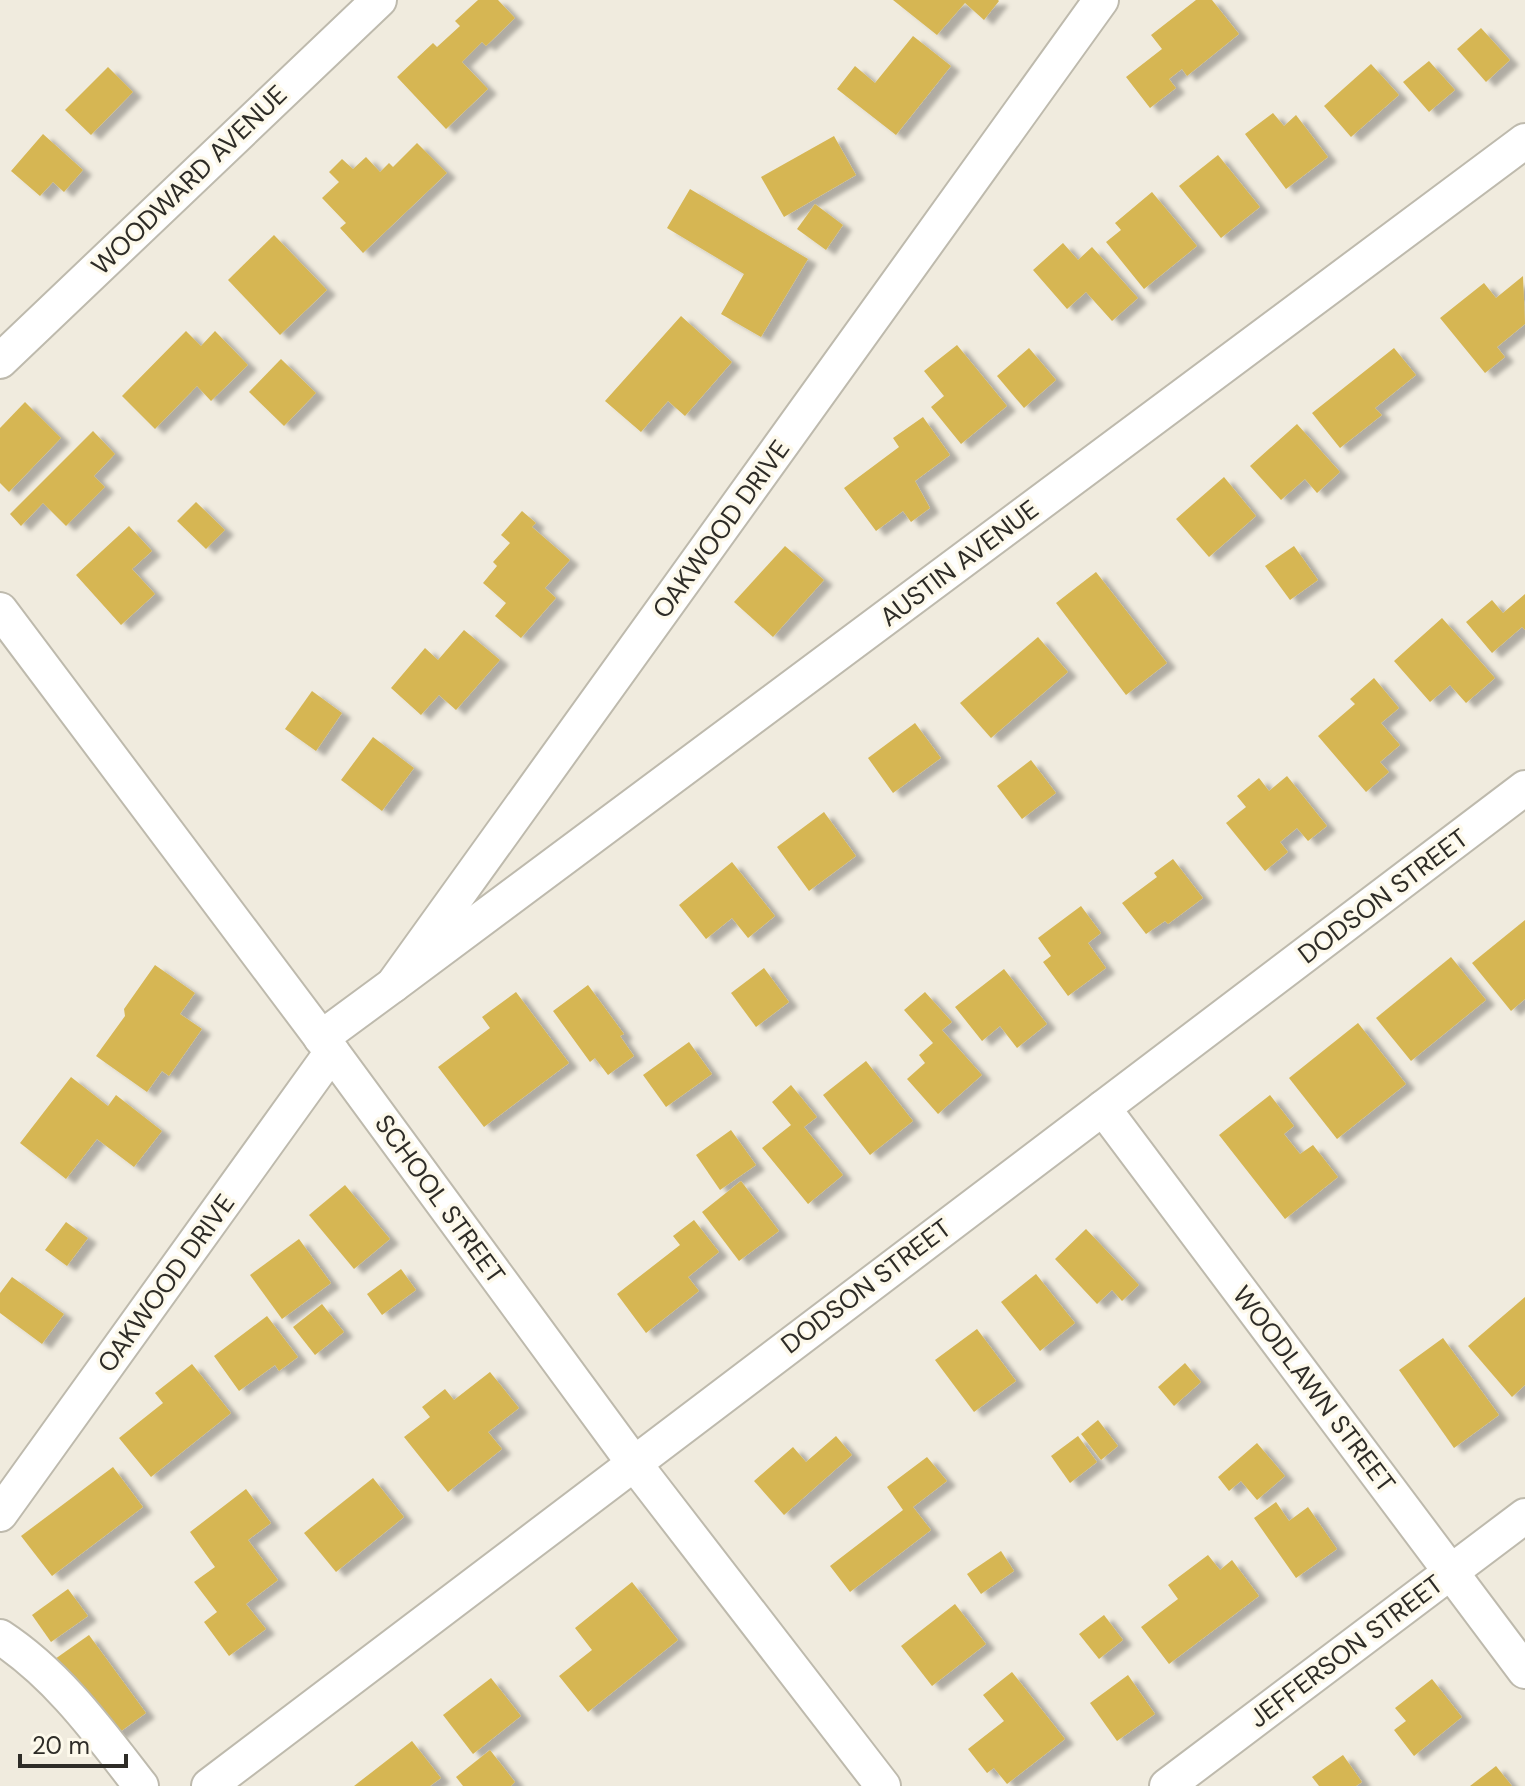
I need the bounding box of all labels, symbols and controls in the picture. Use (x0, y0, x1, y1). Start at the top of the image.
street label: WOODWARD AVENUE (84, 78, 294, 282)
street label: OAKWOOD DRIVE (645, 433, 797, 625)
street label: AUSTIN AVENUE (873, 492, 1045, 634)
street label: DODSON STREET (1291, 821, 1475, 971)
street label: SCHOOL STREET (367, 1108, 513, 1290)
street label: OAKWOOD DRIVE (90, 1187, 242, 1379)
street label: DODSON STREET (774, 1211, 958, 1361)
street label: WOODLAWN STREET (1225, 1279, 1403, 1499)
street label: JEFFERSON STREET (1242, 1567, 1450, 1735)
scale bar (20, 1718, 126, 1768)
text: 20 m (32, 1730, 90, 1761)

